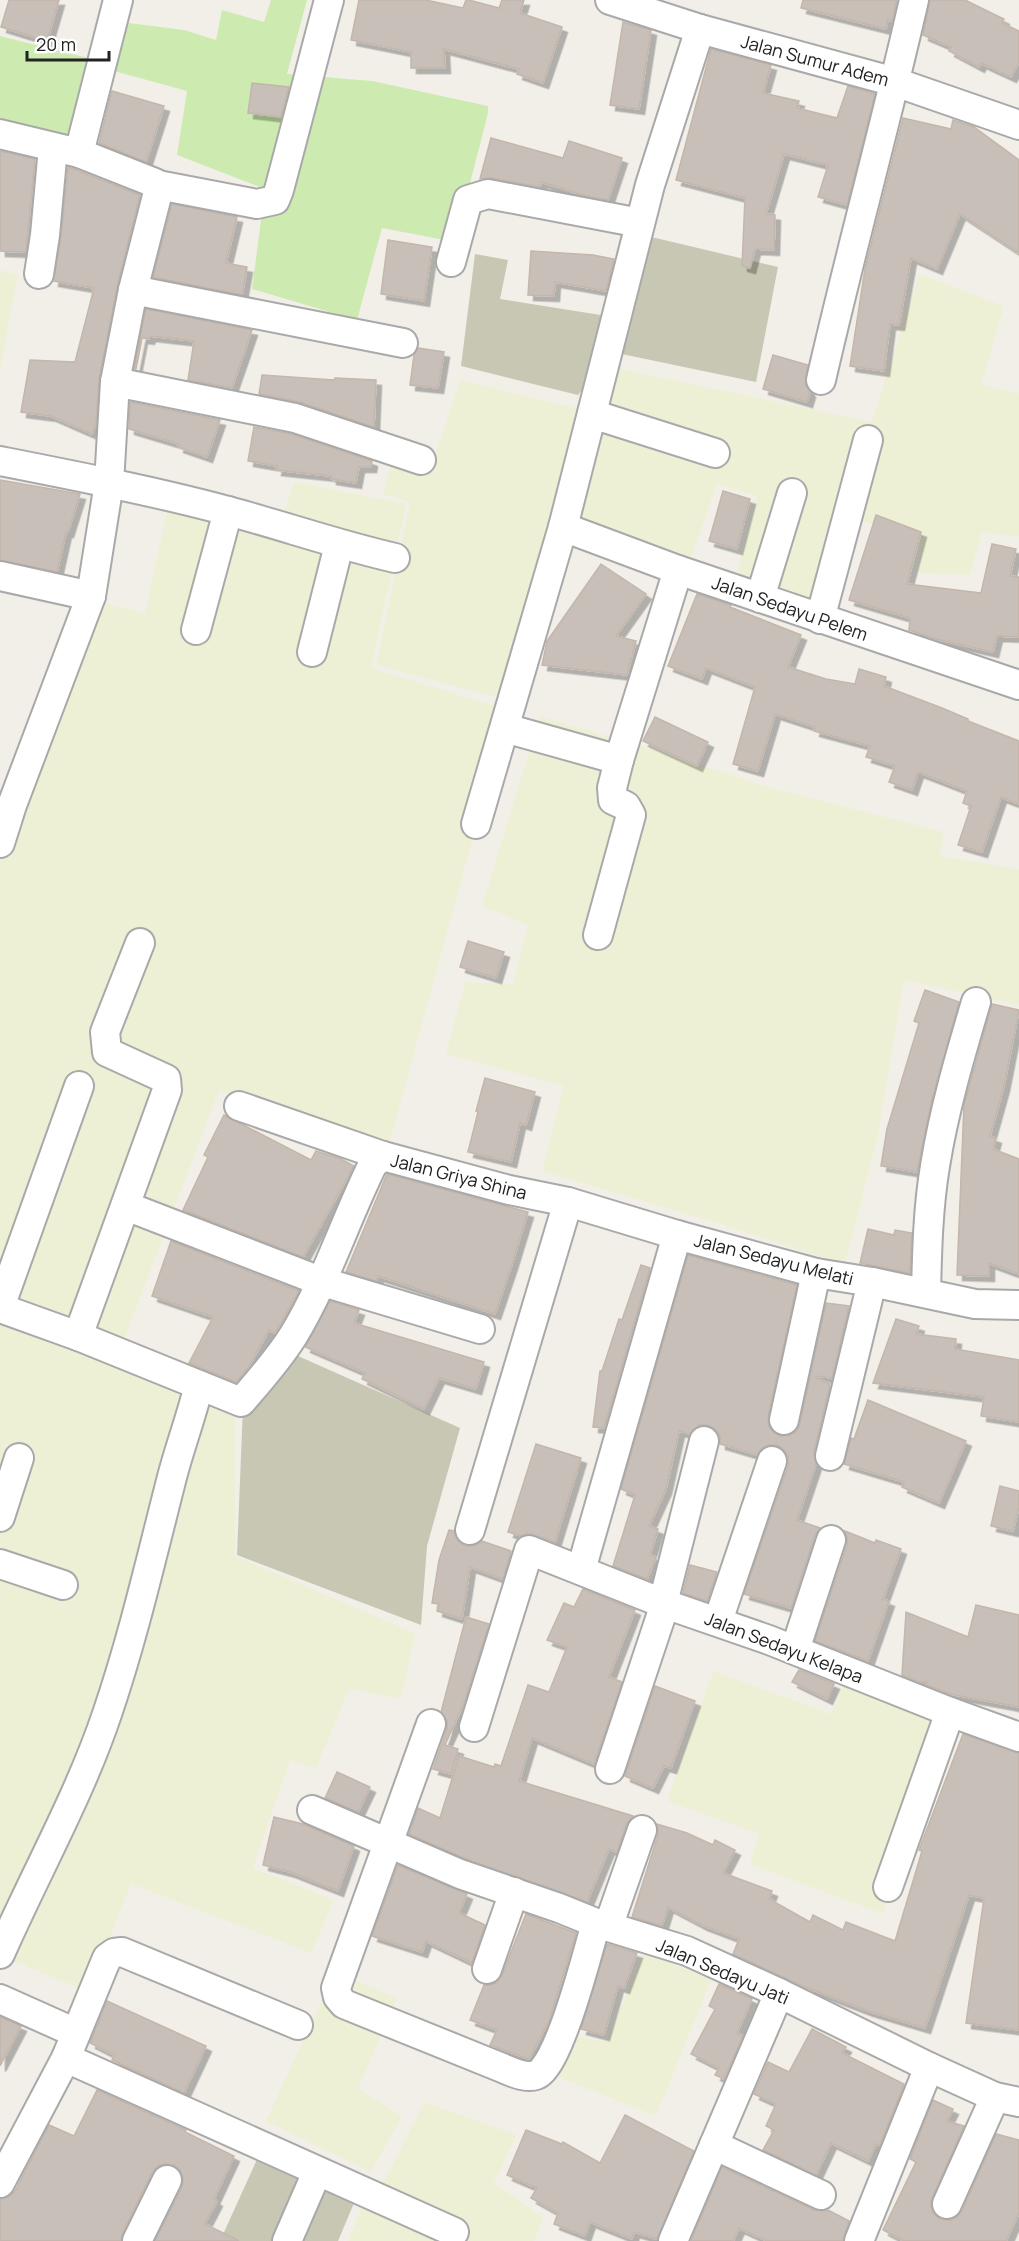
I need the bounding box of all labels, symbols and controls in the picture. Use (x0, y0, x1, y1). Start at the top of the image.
scale bar (27, 24, 110, 62)
street label: Jalan Sumur Adem (738, 29, 892, 91)
text: 20 m (36, 32, 76, 56)
street label: Jalan Sedayu Pelem (709, 570, 871, 646)
street label: Jalan Griya Shina (388, 1147, 530, 1205)
street label: Jalan Sedayu Melati (692, 1228, 856, 1290)
street label: Jalan Sedayu Kelapa (701, 1606, 867, 1688)
street label: Jalan Sedayu Jati (653, 1932, 793, 2010)

